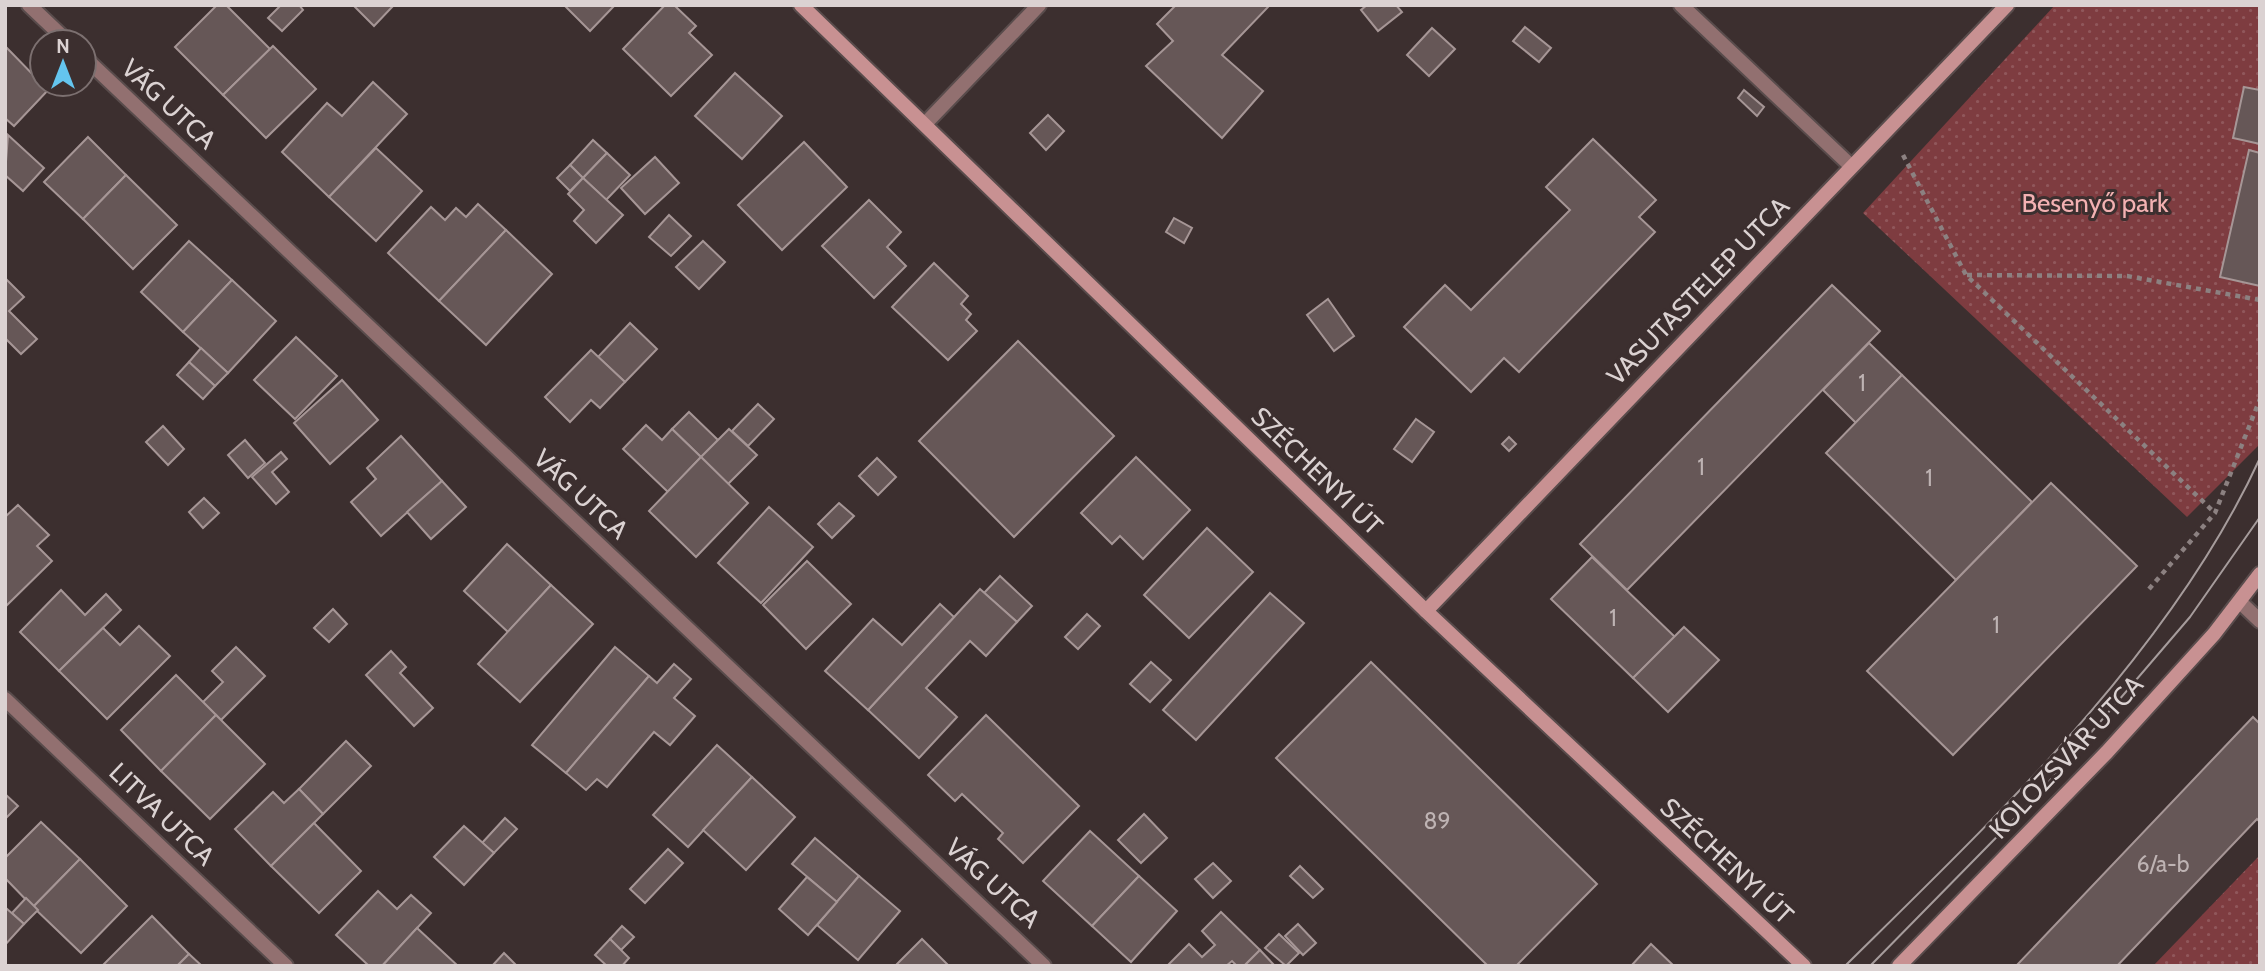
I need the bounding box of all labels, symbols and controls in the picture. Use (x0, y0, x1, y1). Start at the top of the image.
north arrow (28, 28, 98, 98)
text: N (56, 35, 70, 58)
street label: VÁG UTCA (115, 52, 223, 156)
park label: Besenyő park (2021, 187, 2169, 219)
street label: VASUTASTELEP UTCA (1600, 190, 1796, 392)
house number: 1 (1858, 369, 1866, 397)
street label: SZÉCHENYI ÚT (1245, 400, 1390, 542)
street label: VÁG UTCA (527, 442, 635, 546)
house number: 1 (1697, 453, 1705, 481)
house number: 1 (1925, 464, 1933, 492)
house number: 1 (1609, 604, 1617, 632)
house number: 1 (1992, 611, 2000, 639)
street label: KOLOZSVÁR UTCA (1982, 669, 2150, 845)
street label: LITVA UTCA (103, 756, 221, 872)
street label: SZÉCHENYI ÚT (1654, 791, 1800, 931)
house number: 89 (1423, 807, 1451, 835)
street label: VÁG UTCA (939, 831, 1047, 935)
house number: 6/a-b (2136, 850, 2190, 878)

